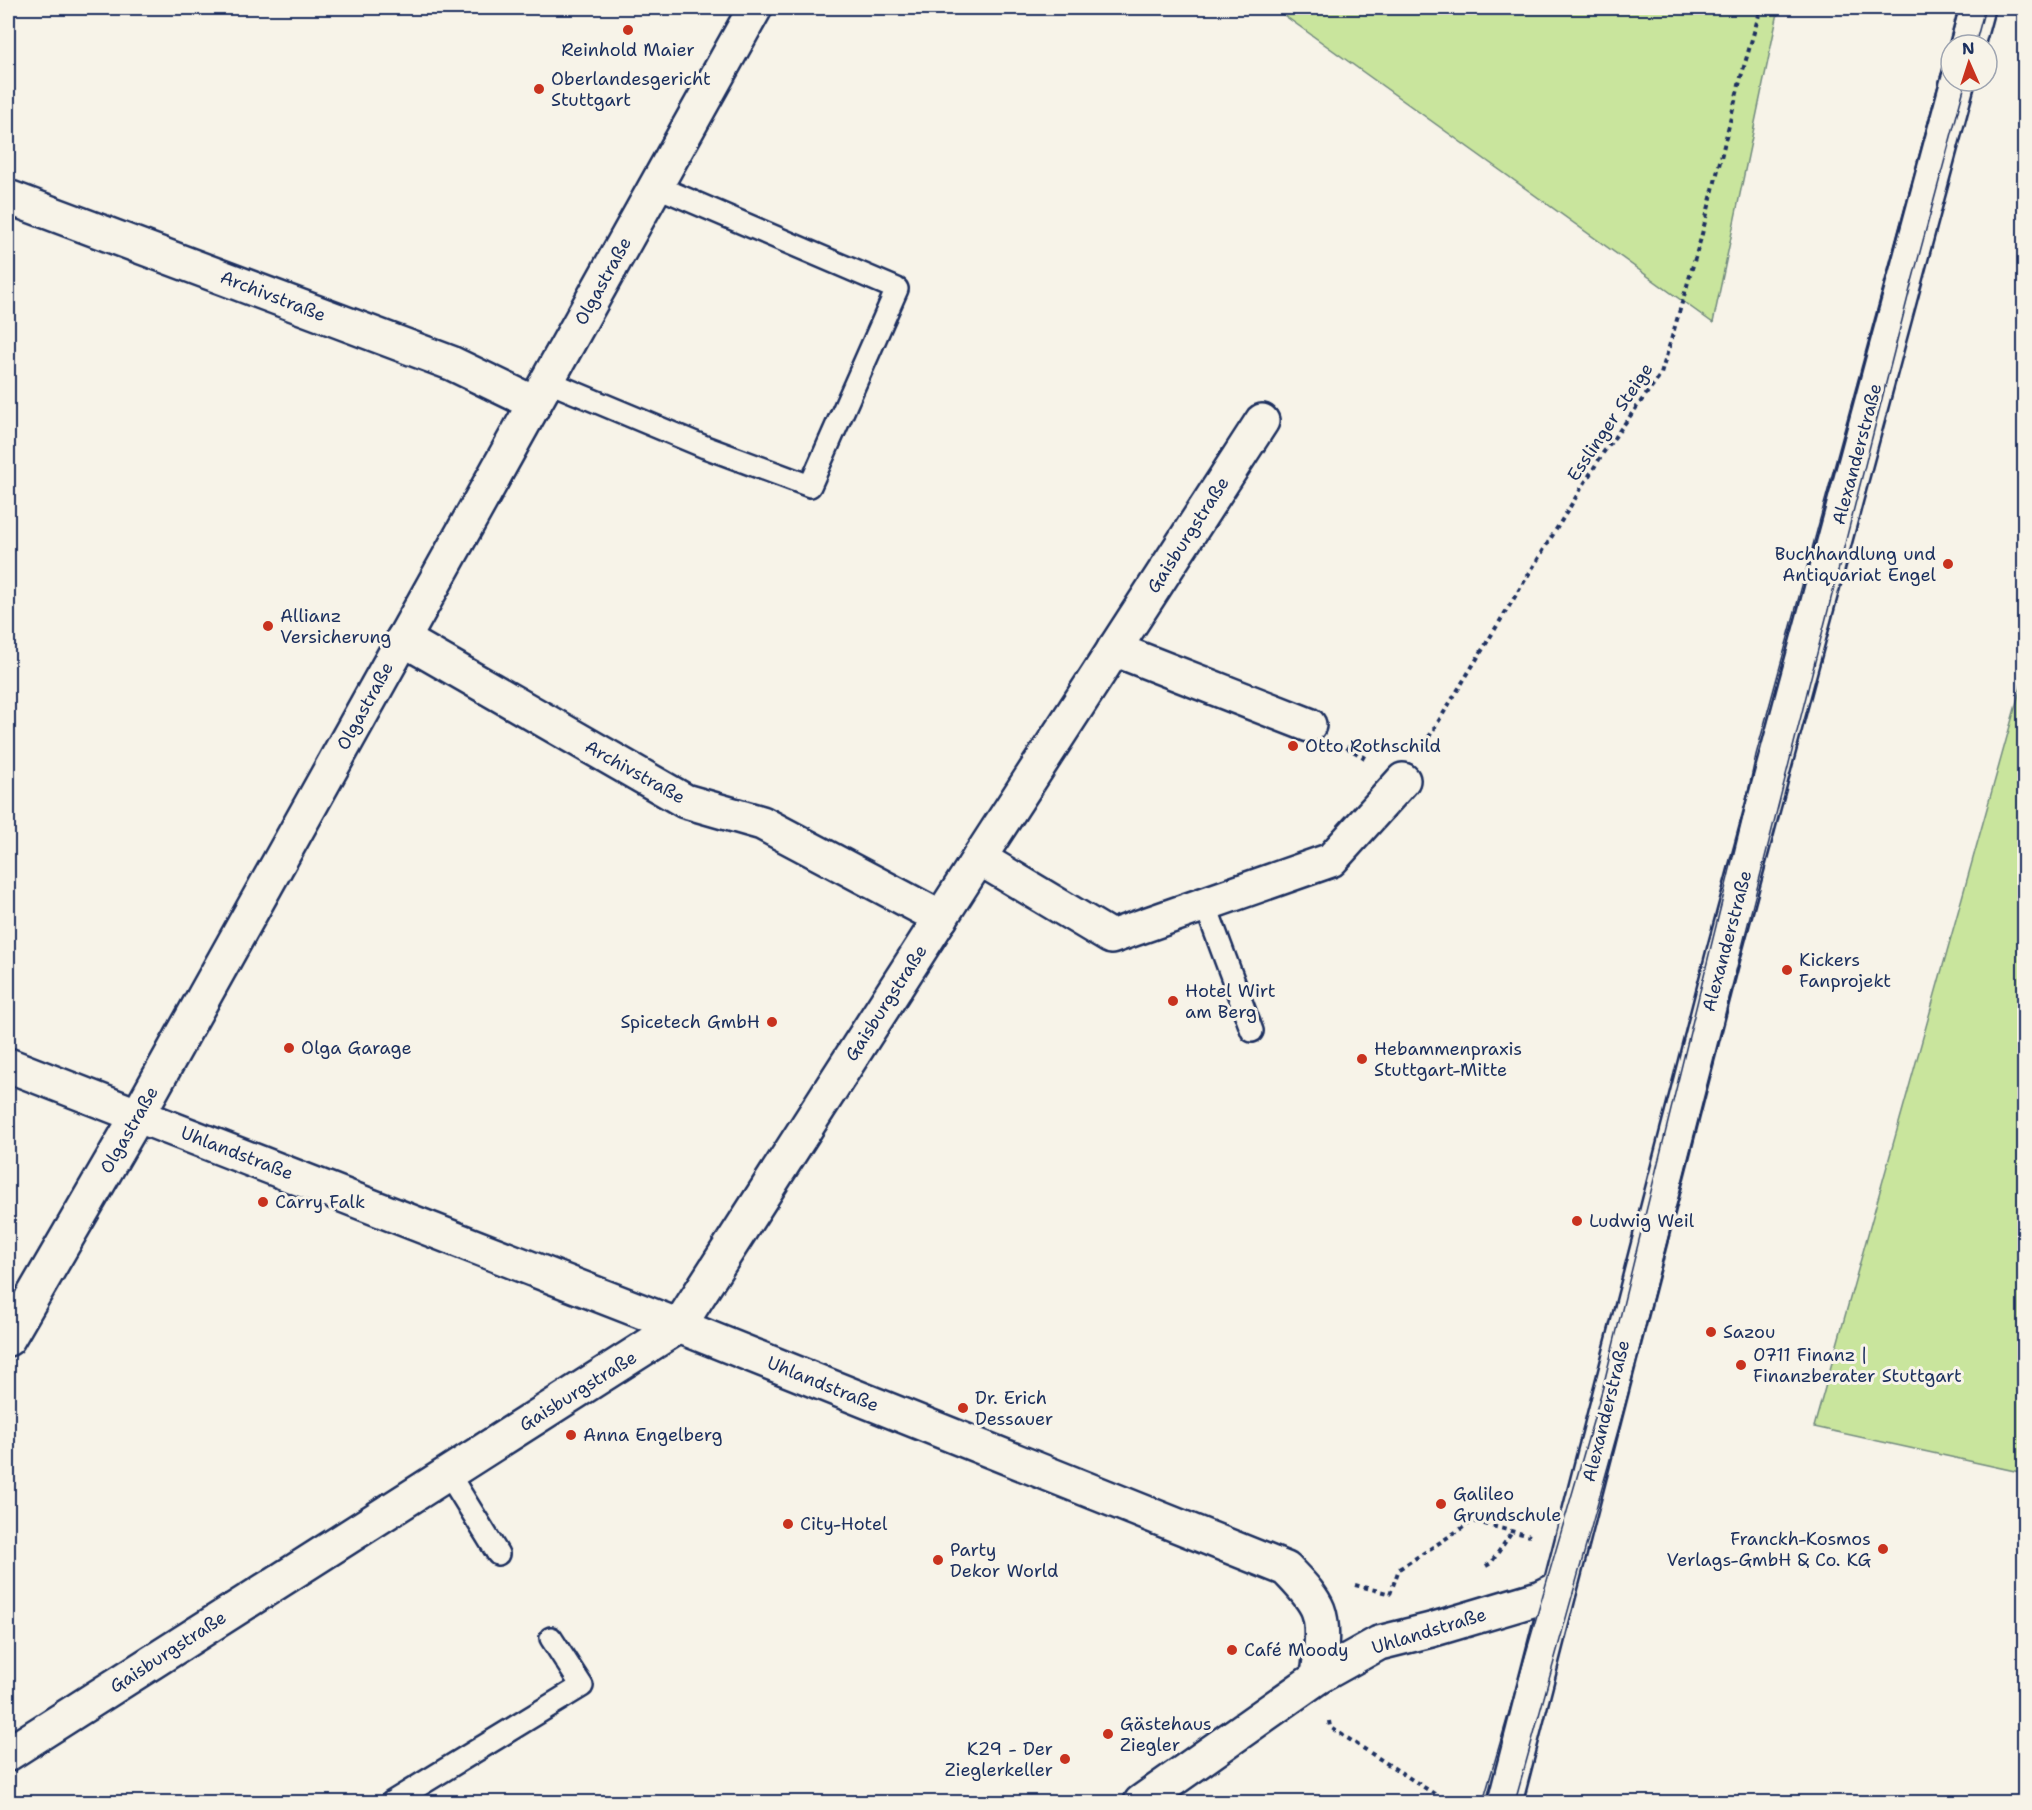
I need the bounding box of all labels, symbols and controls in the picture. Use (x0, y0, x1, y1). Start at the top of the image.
marker: Reinhold Maier (621, 23, 635, 37)
north arrow (1939, 33, 1999, 93)
place label: Reinhold Maier (561, 38, 695, 62)
text: N (1961, 38, 1975, 59)
place label: Oberlandesgericht Stuttgart (551, 67, 711, 112)
marker: Oberlandesgericht Stuttgart (532, 82, 546, 96)
street label: Olgastraße (569, 233, 637, 329)
street label: Archivstraße (217, 265, 329, 327)
street label: Esslinger Steige (1562, 358, 1658, 486)
street label: Alexanderstraße (1827, 381, 1887, 527)
street label: Gaisburgstraße (1141, 472, 1235, 598)
place label: Buchhandlung und Antiquariat Engel (1775, 542, 1937, 587)
marker: Buchhandlung und Antiquariat Engel (1941, 557, 1955, 571)
place label: Allianz Versicherung (280, 604, 391, 649)
marker: Allianz Versicherung (261, 619, 275, 633)
street label: Olgastraße (331, 658, 399, 754)
place label: Otto Rothschild (1305, 734, 1441, 758)
street label: Archivstraße (581, 735, 689, 809)
marker: Otto Rothschild (1286, 739, 1300, 753)
street label: Alexanderstraße (1697, 868, 1757, 1014)
street label: Gaisburgstraße (839, 940, 933, 1066)
place label: Kickers Fanprojekt (1799, 948, 1891, 993)
marker: Kickers Fanprojekt (1780, 963, 1794, 977)
place label: Hotel Wirt am Berg (1185, 979, 1276, 1024)
marker: Hotel Wirt am Berg (1166, 994, 1180, 1008)
place label: Spicetech GmbH (620, 1010, 760, 1034)
marker: Spicetech GmbH (765, 1015, 779, 1029)
place label: Olga Garage (301, 1036, 412, 1060)
place label: Hebammenpraxis Stuttgart-Mitte (1374, 1037, 1522, 1082)
marker: Olga Garage (282, 1041, 296, 1055)
marker: Hebammenpraxis Stuttgart-Mitte (1355, 1052, 1369, 1066)
street label: Olgastraße (94, 1082, 164, 1178)
street label: Uhlandstraße (177, 1121, 297, 1185)
place label: Carry Falk (275, 1190, 365, 1214)
marker: Carry Falk (256, 1195, 270, 1209)
place label: Ludwig Weil (1589, 1209, 1695, 1233)
marker: Ludwig Weil (1570, 1214, 1584, 1228)
place label: Sazou (1723, 1320, 1775, 1344)
marker: Sazou (1704, 1325, 1718, 1339)
street label: Alexanderstraße (1577, 1338, 1635, 1484)
place label: 0711 Finanz | Finanzberater Stuttgart (1753, 1343, 1962, 1388)
street label: Gaisburgstraße (515, 1345, 641, 1437)
street label: Uhlandstraße (764, 1351, 882, 1417)
marker: 0711 Finanz | Finanzberater Stuttgart (1734, 1358, 1748, 1372)
place label: Dr. Erich Dessauer (975, 1386, 1053, 1431)
marker: Dr. Erich Dessauer (956, 1401, 970, 1415)
place label: Anna Engelberg (583, 1423, 723, 1447)
marker: Anna Engelberg (564, 1428, 578, 1442)
place label: Galileo Grundschule (1453, 1482, 1562, 1527)
marker: Galileo Grundschule (1434, 1497, 1448, 1511)
place label: City-Hotel (800, 1512, 888, 1536)
marker: City-Hotel (781, 1517, 795, 1531)
place label: Franckh-Kosmos Verlags-GmbH & Co. KG (1667, 1527, 1871, 1572)
place label: Party Dekor World (950, 1538, 1058, 1583)
marker: Franckh-Kosmos Verlags-GmbH & Co. KG (1876, 1542, 1890, 1556)
marker: Party Dekor World (931, 1553, 945, 1567)
street label: Uhlandstraße (1369, 1602, 1489, 1660)
street label: Gaisburgstraße (105, 1605, 231, 1699)
place label: Café Moody (1244, 1638, 1349, 1662)
marker: Café Moody (1225, 1643, 1239, 1657)
place label: Gästehaus Ziegler (1120, 1712, 1212, 1757)
marker: Gästehaus Ziegler (1101, 1727, 1115, 1741)
place label: K29 - Der Zieglerkeller (945, 1737, 1053, 1782)
marker: K29 - Der Zieglerkeller (1058, 1752, 1072, 1766)

